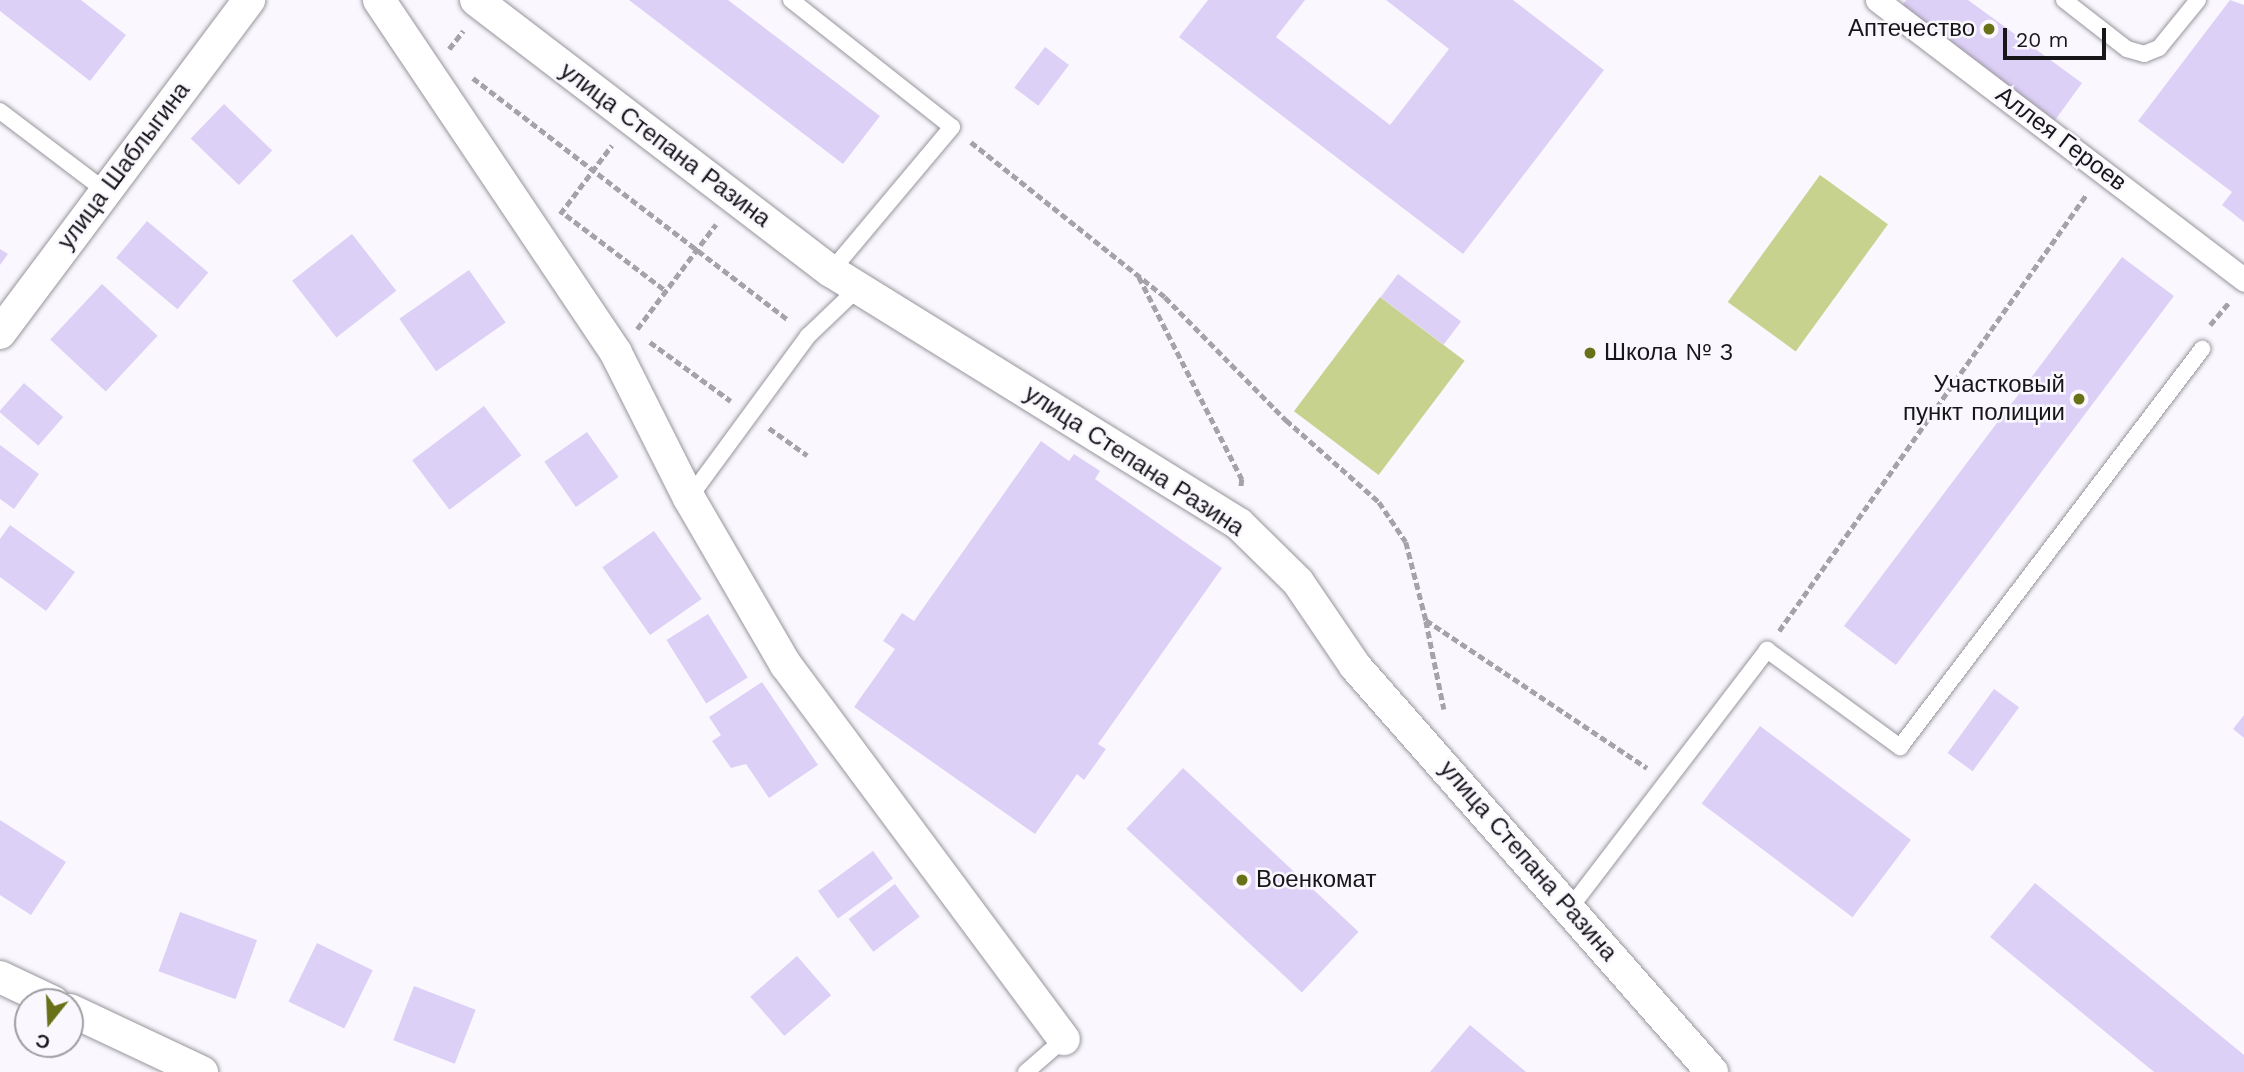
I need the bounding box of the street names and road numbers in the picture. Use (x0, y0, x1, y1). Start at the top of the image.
street label: улица Степана Разина (554, 56, 776, 234)
street label: улица Шаблыгина (52, 77, 196, 255)
street label: Аллея Героев (1990, 81, 2132, 197)
street label: улица Степана Разина (1019, 379, 1249, 543)
street label: улица Степана Разина (1433, 755, 1623, 967)

